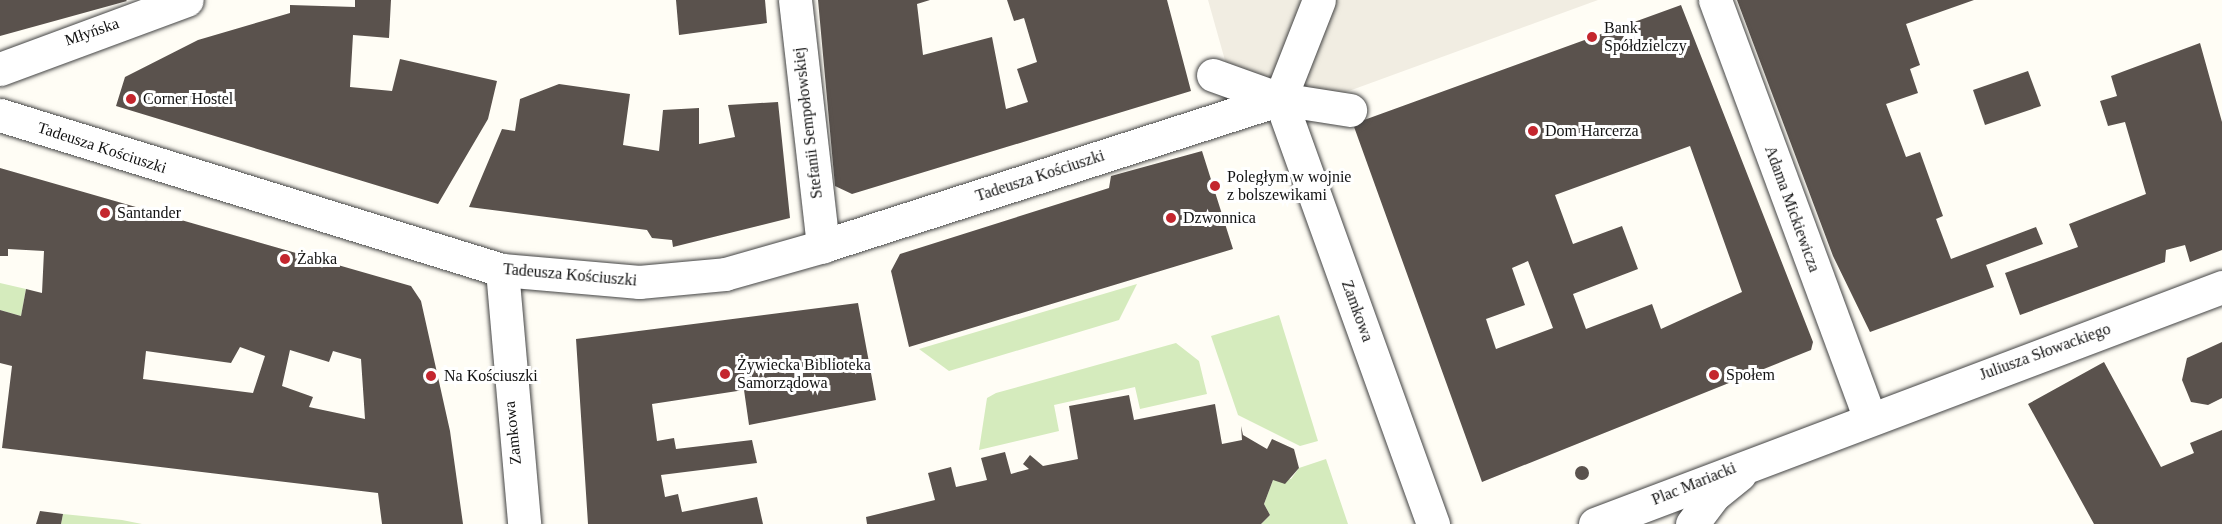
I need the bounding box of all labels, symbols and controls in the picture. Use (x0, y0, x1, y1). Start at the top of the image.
street label: Młyńska (62, 14, 122, 50)
place label: Bank Spółdzielczy (1604, 18, 1687, 56)
marker: Bank Spółdzielczy (1585, 30, 1599, 44)
street label: Stefanii Sempołowskiej (789, 46, 827, 200)
place label: Corner Hostel (143, 89, 233, 109)
marker: Corner Hostel (124, 92, 138, 106)
street label: Tadeusza Kościuszki (35, 118, 169, 178)
place label: Dom Harcerza (1545, 121, 1639, 141)
marker: Dom Harcerza (1526, 124, 1540, 138)
street label: Adama Mickiewicza (1760, 143, 1824, 275)
street label: Tadeusza Kościuszki (973, 146, 1107, 206)
place label: Poległym w wojnie z bolszewikami (1227, 167, 1351, 205)
marker: Poległym w wojnie z bolszewikami (1208, 179, 1222, 193)
place label: Santander (117, 203, 181, 223)
marker: Santander (98, 206, 112, 220)
place label: Dzwonnica (1183, 208, 1256, 228)
marker: Dzwonnica (1164, 211, 1178, 225)
place label: Żabka (297, 249, 337, 269)
marker: Żabka (278, 252, 292, 266)
street label: Tadeusza Kościuszki (502, 260, 638, 290)
street label: Zamkowa (1337, 278, 1377, 344)
street label: Juliusza Słowackiego (1977, 319, 2113, 385)
place label: Żywiecka Biblioteka Samorządowa (737, 355, 871, 393)
place label: Społem (1726, 365, 1775, 385)
place label: Na Kościuszki (444, 366, 538, 386)
marker: Na Kościuszki (422, 367, 440, 385)
marker: Żywiecka Biblioteka Samorządowa (718, 367, 732, 381)
marker: Społem (1707, 368, 1721, 382)
street label: Zamkowa (500, 400, 526, 466)
street label: Plac Mariacki (1649, 458, 1739, 510)

